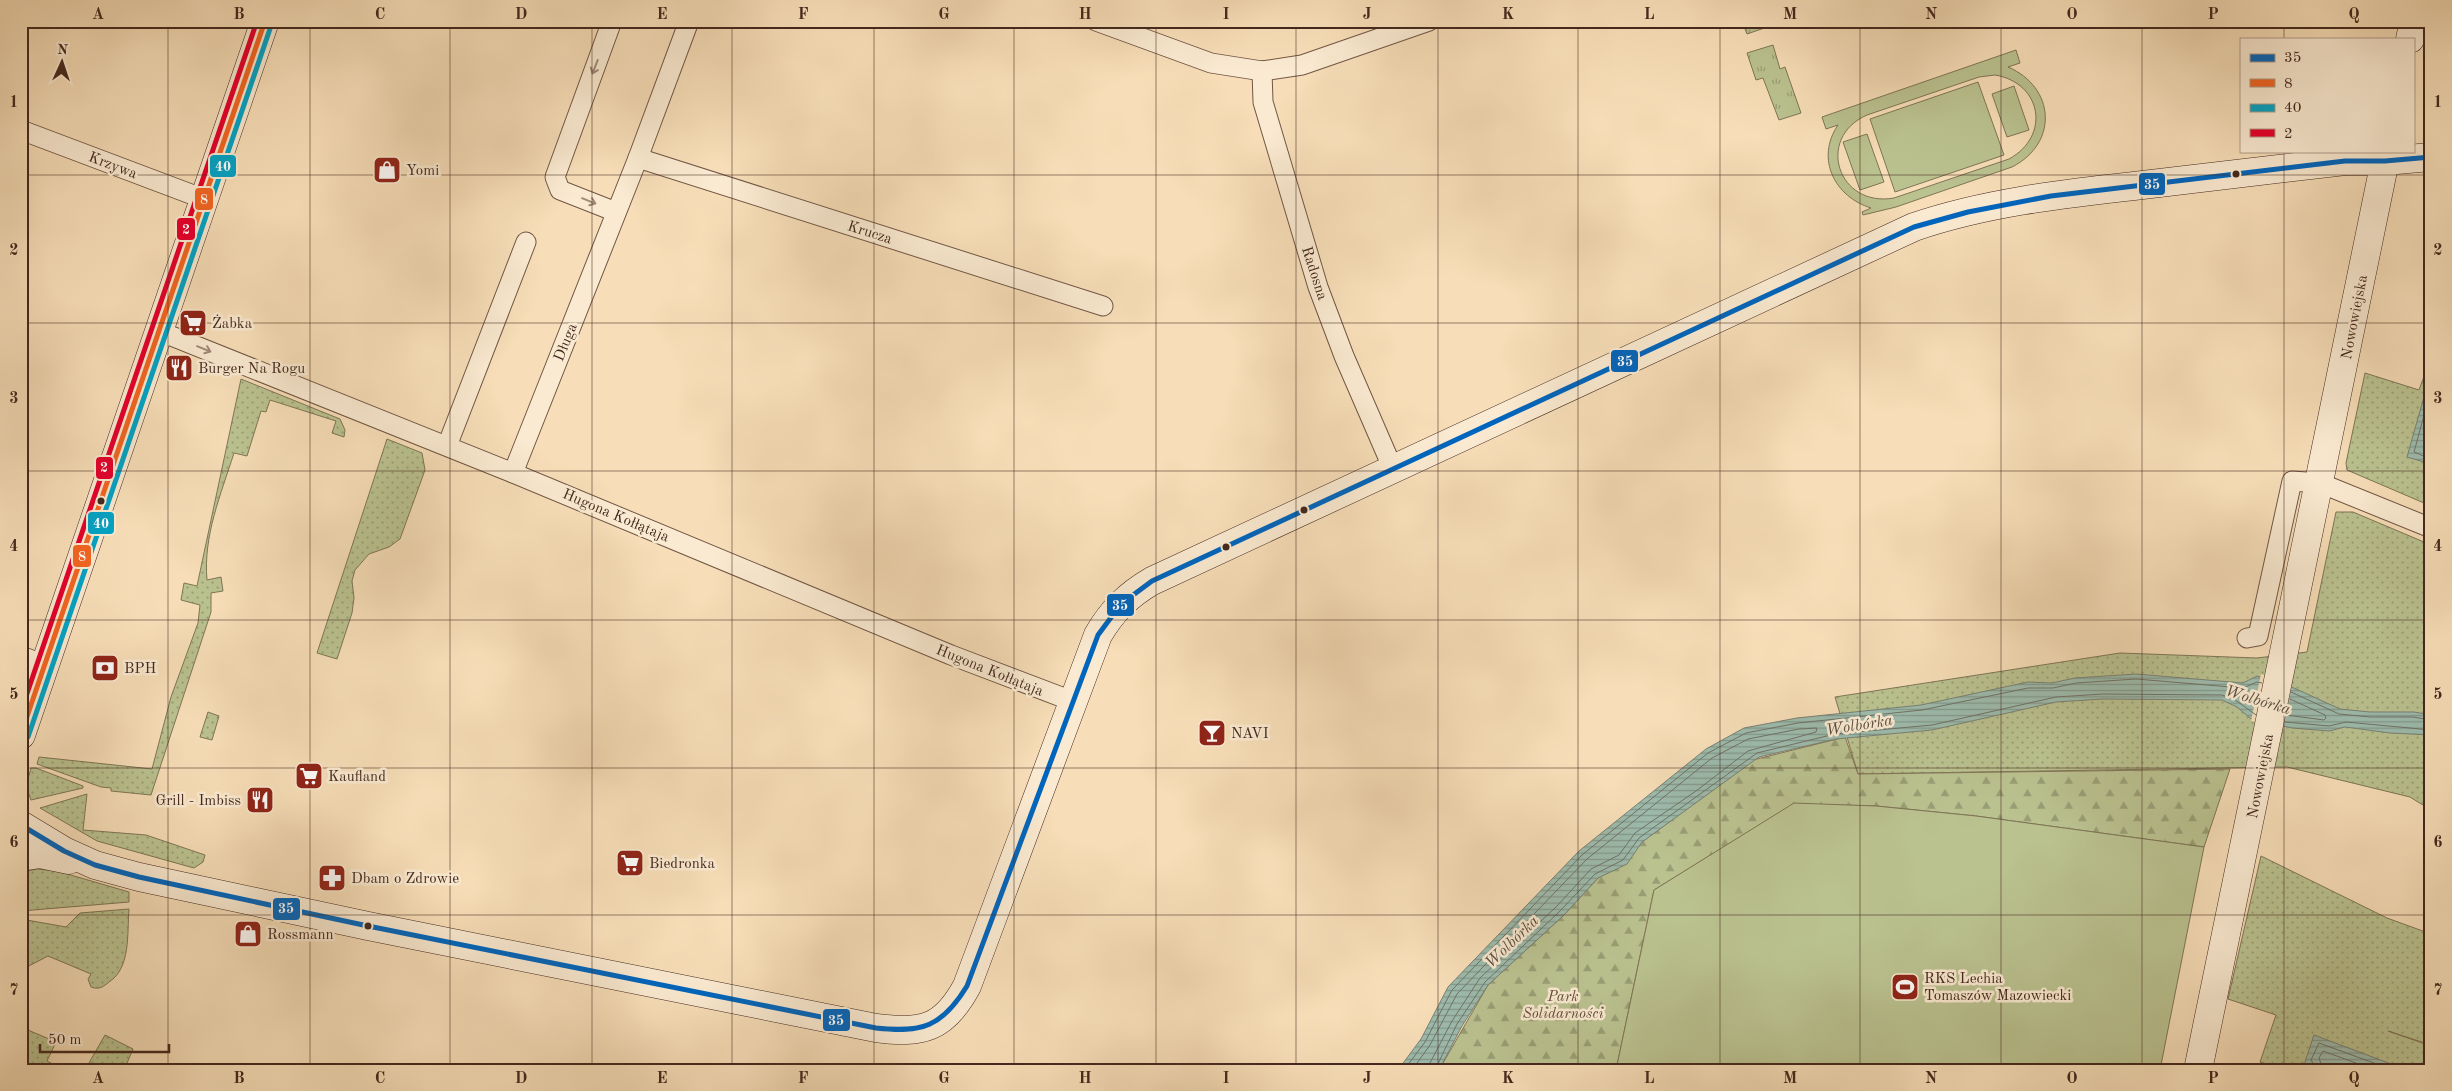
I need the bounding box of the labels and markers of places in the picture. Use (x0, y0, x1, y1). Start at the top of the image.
shop icon: Yomi (372, 155, 402, 185)
place label: Yomi (406, 164, 439, 179)
unlabelled marker (2231, 169, 2241, 179)
supermarket icon: Żabka (178, 308, 208, 338)
place label: Żabka (212, 314, 253, 332)
restaurant icon: Burger Na Rogu (164, 353, 194, 383)
place label: Burger Na Rogu (198, 362, 305, 377)
unlabelled marker (96, 496, 106, 506)
unlabelled marker (1299, 505, 1309, 515)
unlabelled marker (1221, 542, 1231, 552)
bank icon: BPH (90, 653, 120, 683)
place label: BPH (124, 662, 157, 677)
bar icon: NAVI (1197, 718, 1227, 748)
place label: NAVI (1231, 727, 1269, 742)
supermarket icon: Kaufland (294, 761, 324, 791)
place label: Kaufland (328, 770, 386, 785)
restaurant icon: Grill - Imbiss (245, 785, 275, 815)
place label: Grill - Imbiss (155, 794, 241, 809)
supermarket icon: Biedronka (615, 848, 645, 878)
place label: Biedronka (649, 857, 716, 872)
pharmacy icon: Dbam o Zdrowie (317, 863, 347, 893)
place label: Dbam o Zdrowie (351, 872, 459, 887)
shop icon: Rossmann (233, 919, 263, 949)
unlabelled marker (363, 921, 373, 931)
place label: Rossmann (267, 928, 334, 943)
sports icon: RKS Lechia Tomaszów Mazowiecki (1890, 972, 1920, 1002)
place label: RKS Lechia Tomaszów Mazowiecki (1924, 972, 2071, 1004)

